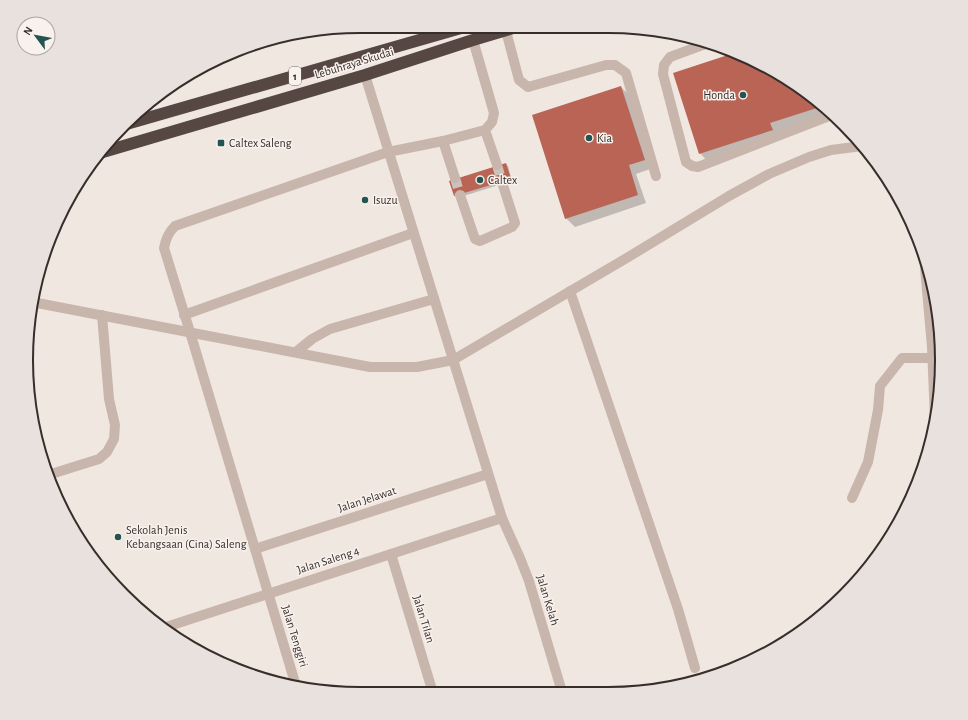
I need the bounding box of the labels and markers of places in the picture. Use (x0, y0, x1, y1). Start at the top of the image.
place label: Honda (703, 89, 735, 101)
marker: Honda (738, 90, 748, 100)
place label: Kia (597, 132, 612, 144)
marker: Kia (584, 133, 594, 143)
place label: Caltex Saleng (229, 137, 292, 149)
marker: Caltex Saleng (216, 138, 226, 148)
place label: Caltex (488, 174, 517, 186)
marker: Caltex (475, 175, 485, 185)
place label: Isuzu (373, 194, 398, 206)
marker: Isuzu (360, 195, 370, 205)
place label: Sekolah Jenis Kebangsaan (Cina) Saleng (126, 524, 247, 550)
marker: Sekolah Jenis Kebangsaan (Cina) Saleng (113, 532, 123, 542)

